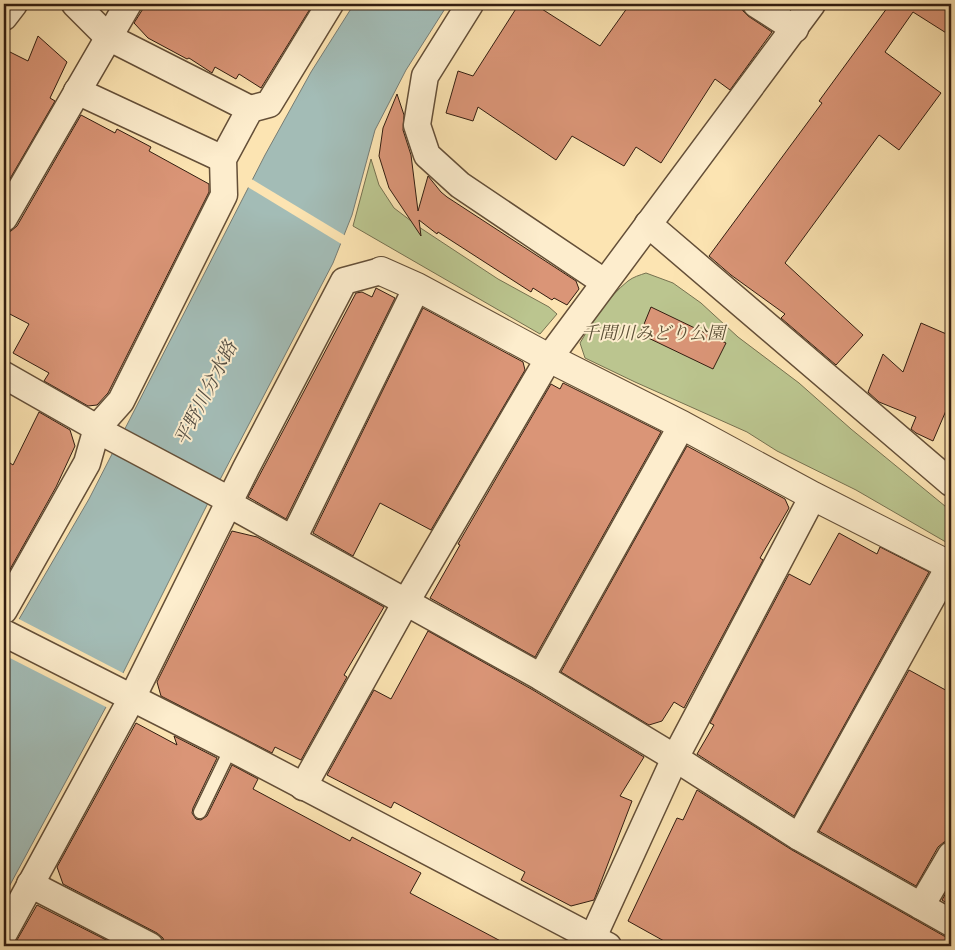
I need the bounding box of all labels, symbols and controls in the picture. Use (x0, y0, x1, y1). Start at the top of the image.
park label: 千間川みどり公園 (581, 323, 728, 345)
water label: 平野川分水路 (170, 336, 243, 450)

